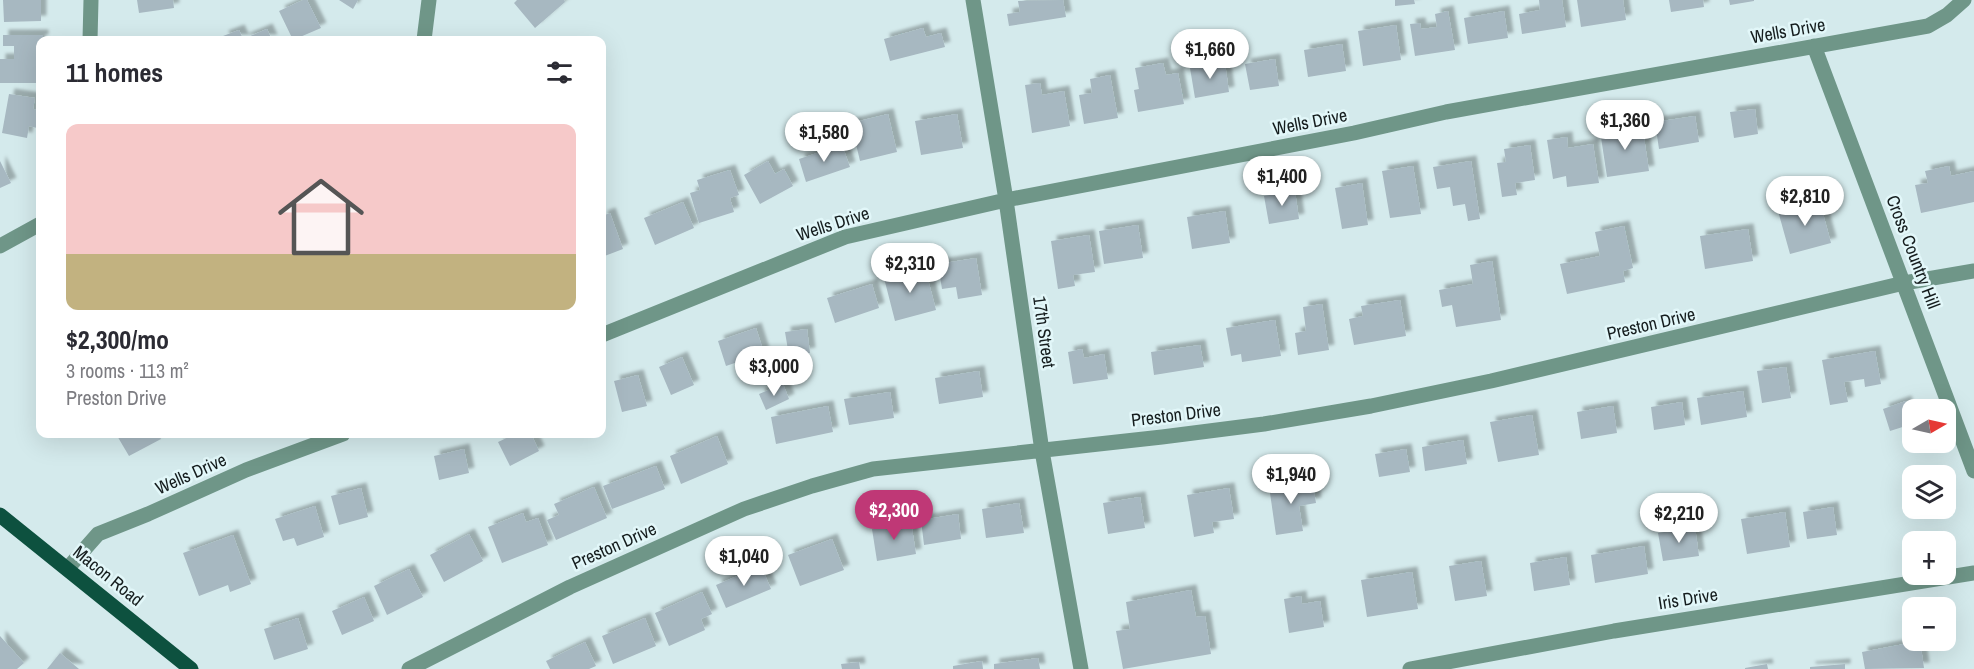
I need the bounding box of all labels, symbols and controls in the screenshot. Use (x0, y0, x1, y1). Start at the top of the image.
street label: Wells Drive (1749, 12, 1827, 49)
pin: $1,660 (1161, 29, 1259, 80)
text: $1,660 (1185, 35, 1235, 62)
text: 11 homes (66, 55, 163, 90)
icon: filters (543, 56, 576, 89)
pin: $1,360 (1576, 100, 1674, 151)
street label: Wells Drive (1271, 102, 1349, 141)
text: $1,360 (1600, 106, 1650, 133)
pin: $1,580 (775, 112, 873, 163)
text: $1,580 (799, 118, 849, 145)
pin: $1,400 (1233, 156, 1331, 207)
text: $1,400 (1257, 162, 1307, 189)
icon: home (267, 163, 375, 271)
pin: $2,810 (1756, 176, 1854, 227)
text: $2,810 (1780, 182, 1830, 209)
street label: Cross Country Hill (1880, 191, 1947, 312)
street label: Wells Drive (793, 200, 872, 247)
pin: $2,310 (861, 243, 959, 294)
text: $2,310 (885, 249, 935, 276)
street label: 17th Street (1027, 294, 1062, 369)
street label: Preston Drive (1604, 301, 1698, 346)
text: $2,300/mo (66, 322, 169, 357)
pin: $3,000 (725, 346, 823, 397)
text: $3,000 (749, 352, 799, 379)
text: 3 rooms · 113 m² (66, 357, 189, 384)
text: Preston Drive (66, 384, 166, 411)
street label: Preston Drive (1130, 397, 1222, 432)
north arrow (1902, 399, 1956, 453)
map controls (1902, 399, 1956, 651)
street label: Wells Drive (151, 447, 230, 500)
pin: $1,940 (1242, 454, 1340, 505)
text: $1,940 (1266, 460, 1316, 487)
button: layers (1902, 465, 1956, 519)
pin: $2,300 (845, 490, 943, 541)
pin: $2,210 (1630, 493, 1728, 544)
text: $2,300 (869, 496, 919, 523)
text: $2,210 (1654, 499, 1704, 526)
street label: Preston Drive (567, 516, 660, 575)
button: + (1902, 531, 1956, 585)
pin: $1,040 (695, 536, 793, 587)
street label: Macon Road (68, 540, 149, 612)
text: $1,040 (719, 542, 769, 569)
street label: Iris Drive (1656, 581, 1719, 616)
button: − (1902, 597, 1956, 651)

